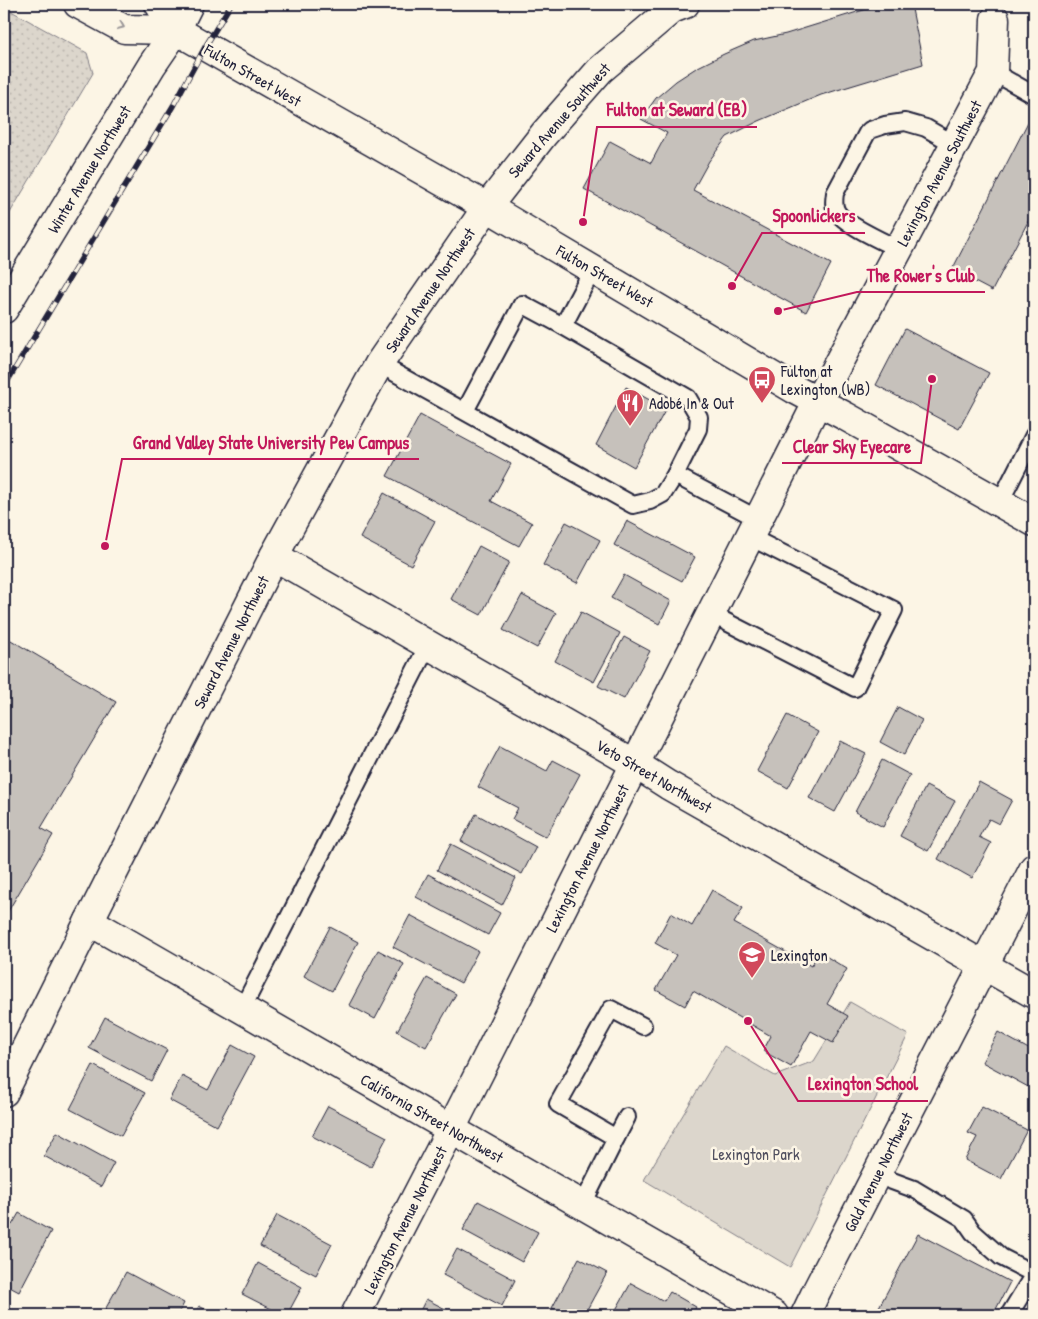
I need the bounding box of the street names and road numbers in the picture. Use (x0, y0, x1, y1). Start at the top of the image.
street label: Fulton Street West (200, 38, 306, 112)
street label: Seward Avenue Southwest (503, 57, 615, 182)
street label: Lexington Avenue Southwest (891, 96, 987, 250)
street label: Winter Avenue Northwest (42, 101, 136, 237)
street label: Seward Avenue Northwest (380, 223, 480, 357)
street label: Fulton Street West (552, 239, 658, 313)
street label: Seward Avenue Northwest (188, 571, 274, 712)
street label: Veto Street Northwest (592, 734, 717, 818)
street label: Lexington Avenue Northwest (540, 780, 634, 936)
street label: California Street Northwest (356, 1068, 508, 1168)
street label: Gold Avenue Northwest (838, 1108, 918, 1236)
street label: Lexington Avenue Northwest (358, 1142, 452, 1298)

